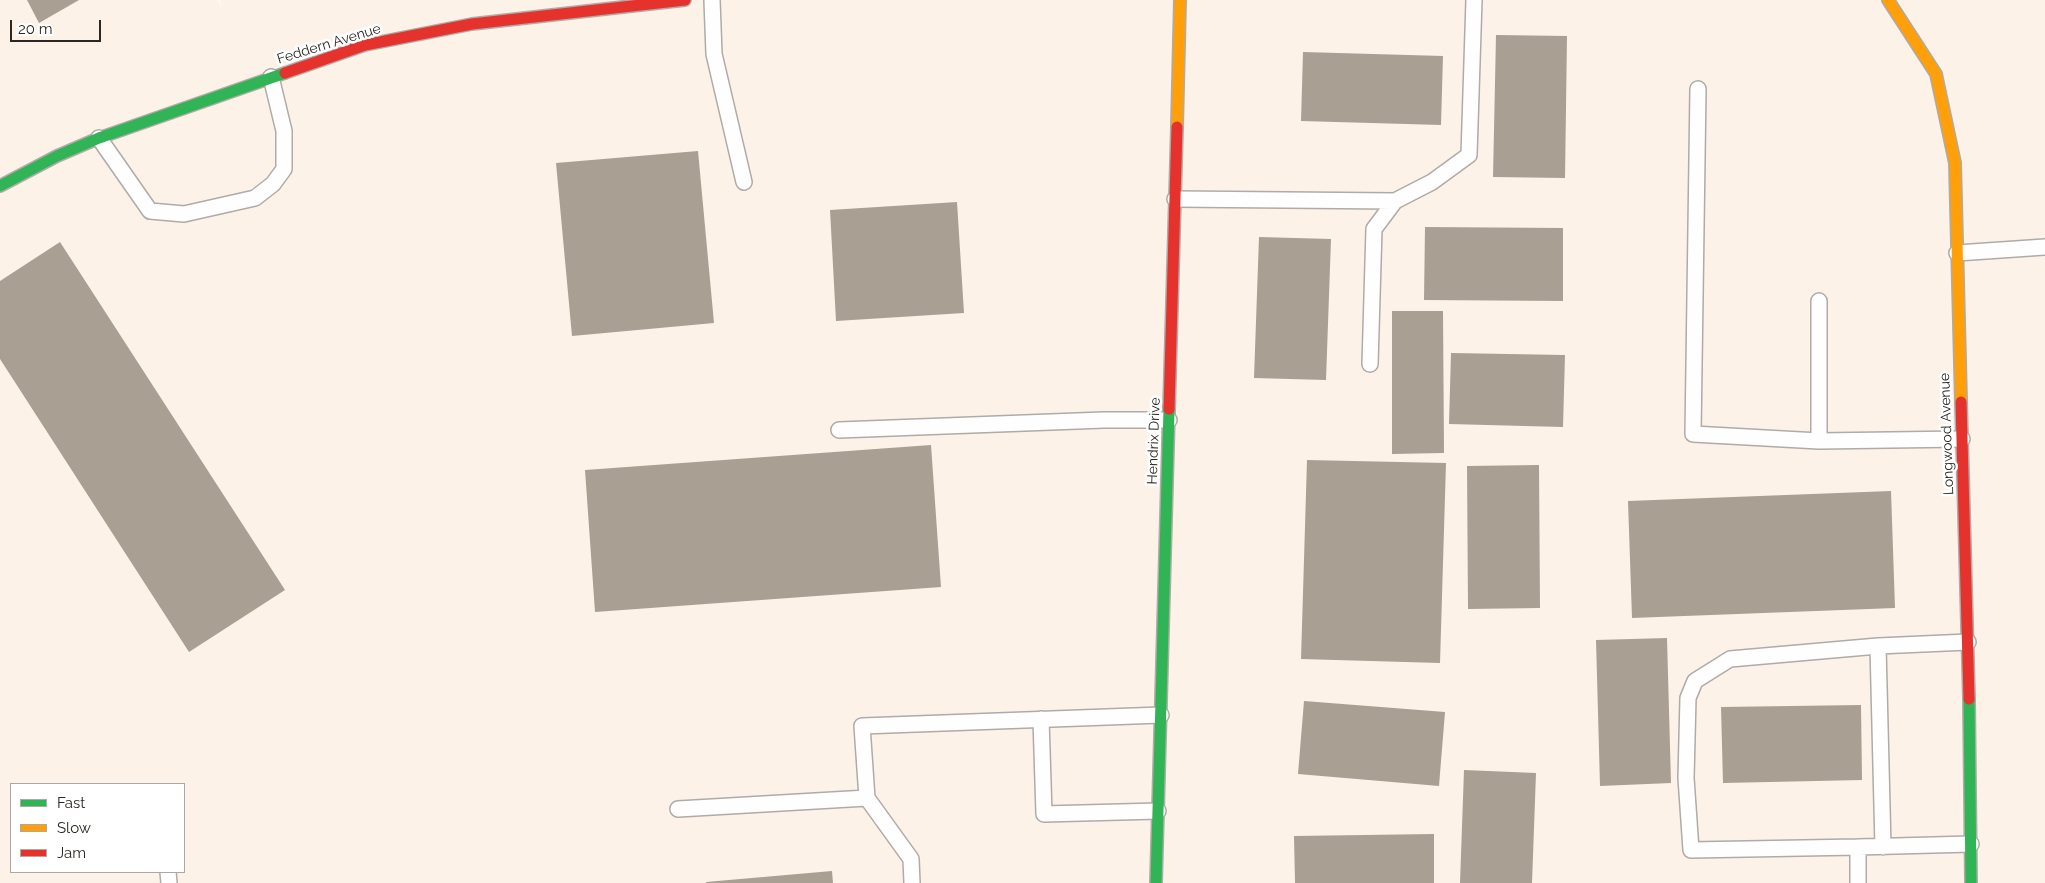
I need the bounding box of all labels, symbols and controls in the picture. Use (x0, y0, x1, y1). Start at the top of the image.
scale bar (12, 10, 104, 42)
text: 20 m (18, 20, 53, 38)
street label: Feddern Avenue (275, 20, 383, 68)
street label: Longwood Avenue (1936, 373, 1958, 495)
street label: Hendrix Drive (1144, 397, 1164, 485)
legend (10, 783, 185, 873)
text: Fast (57, 794, 85, 812)
text: Slow (57, 819, 91, 837)
text: Jam (57, 844, 86, 862)

